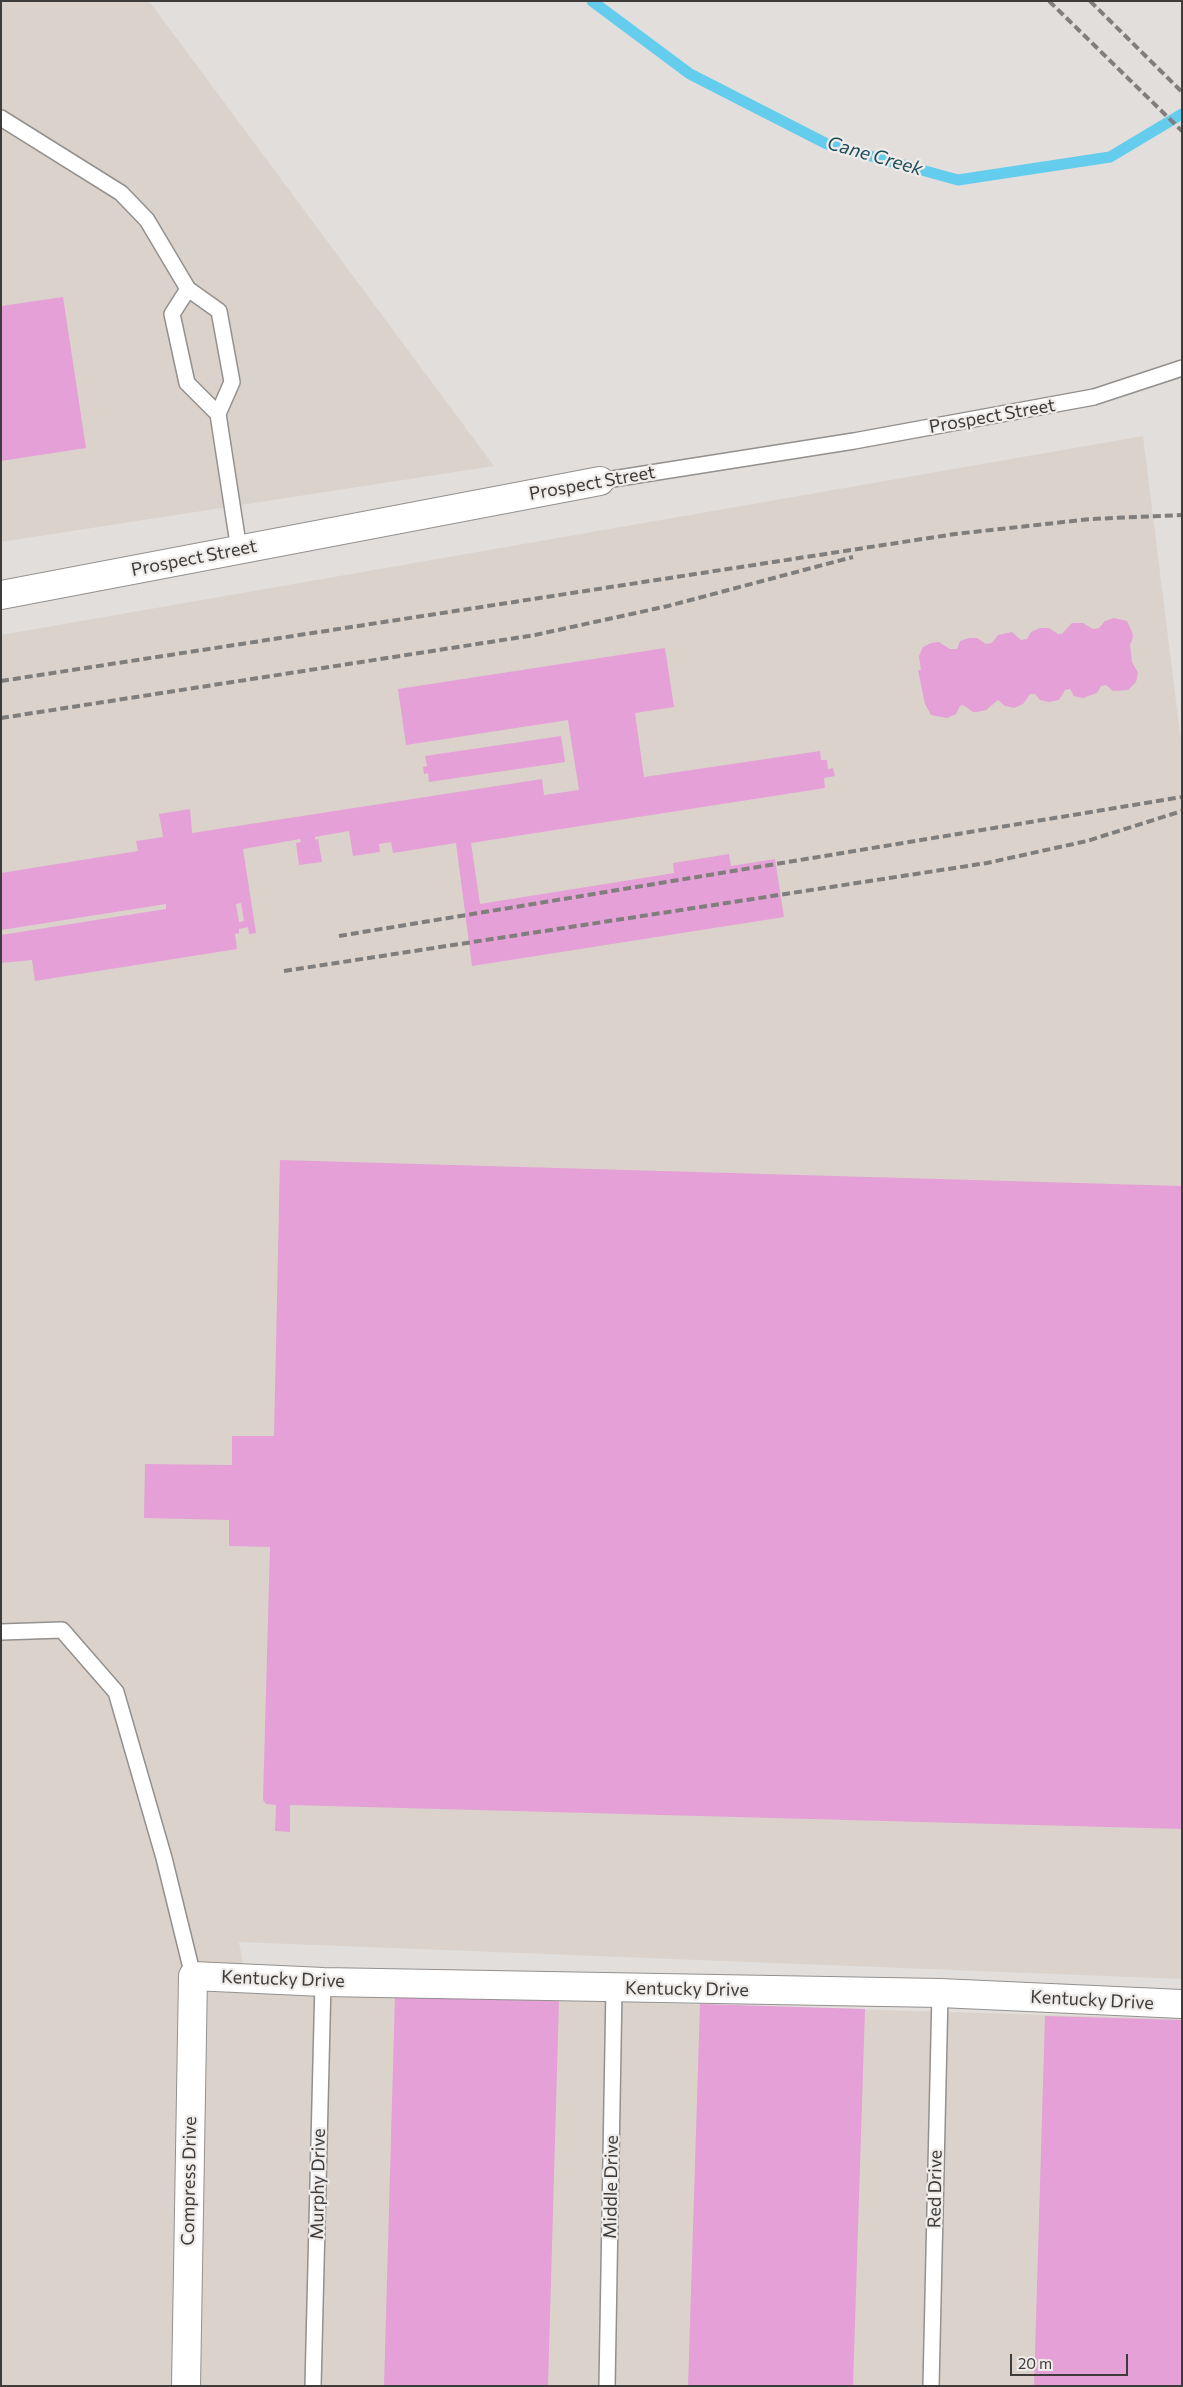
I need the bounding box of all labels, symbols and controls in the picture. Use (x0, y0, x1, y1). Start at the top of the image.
water label: Cane Creek (825, 132, 925, 180)
street label: Prospect Street (927, 394, 1057, 438)
street label: Prospect Street (527, 461, 657, 505)
street label: Prospect Street (129, 535, 259, 581)
street label: Kentucky Drive (221, 1966, 345, 1992)
street label: Kentucky Drive (625, 1977, 749, 2001)
street label: Kentucky Drive (1030, 1986, 1154, 2014)
street label: Compress Drive (177, 2116, 201, 2246)
street label: Murphy Drive (306, 2128, 330, 2240)
street label: Middle Drive (599, 2135, 623, 2239)
street label: Red Drive (924, 2150, 946, 2228)
scale bar (1013, 2344, 1130, 2376)
text: 20 m (1018, 2354, 1052, 2372)

